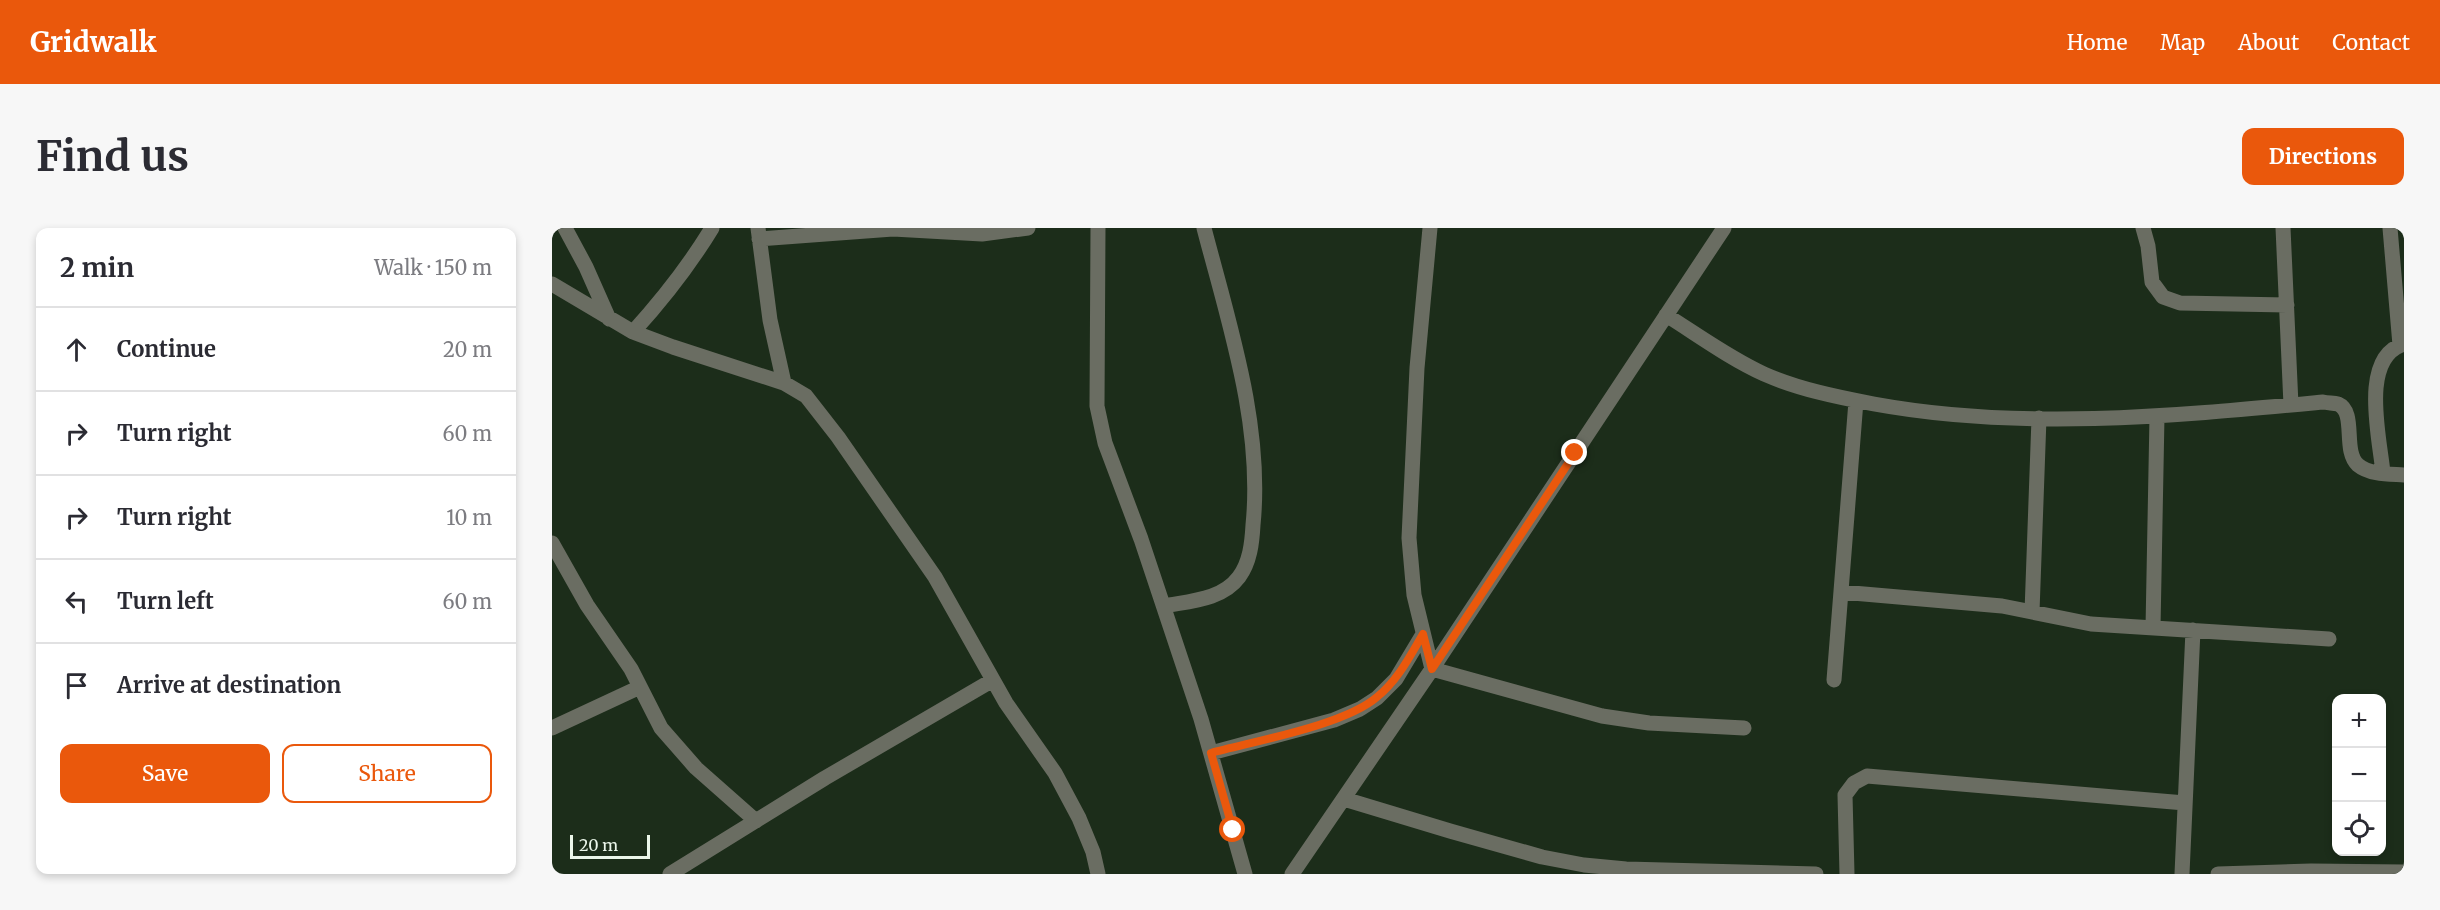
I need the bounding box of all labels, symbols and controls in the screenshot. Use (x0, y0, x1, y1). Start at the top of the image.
text: Gridwalk (30, 24, 157, 60)
text: Home (2067, 29, 2127, 56)
text: Map (2160, 29, 2205, 56)
text: About (2238, 29, 2299, 56)
text: Contact (2332, 29, 2410, 56)
button: Directions (2242, 128, 2404, 185)
text: Find us (36, 130, 189, 182)
text: 2 min (60, 251, 134, 284)
text: Walk · 150 m (374, 255, 492, 280)
icon: ahead (60, 333, 93, 366)
text: Continue (117, 335, 216, 363)
text: 20 m (443, 337, 492, 362)
icon: right (60, 417, 93, 450)
text: Turn right (117, 419, 231, 447)
text: 60 m (442, 421, 492, 446)
route end (1561, 439, 1587, 465)
icon: right (60, 501, 93, 534)
text: Turn right (117, 503, 231, 531)
text: 10 m (446, 505, 492, 530)
icon: left (60, 585, 93, 618)
text: Turn left (117, 587, 214, 615)
text: 60 m (442, 589, 492, 614)
icon: arrive (60, 669, 93, 702)
text: Arrive at destination (117, 671, 341, 699)
map controls (2332, 694, 2386, 856)
button: + (2332, 694, 2386, 748)
button: Save (60, 744, 270, 803)
button: Share (282, 744, 492, 803)
button: − (2332, 748, 2386, 802)
button: locate (2332, 802, 2386, 856)
route start (1219, 816, 1245, 842)
scale bar (570, 832, 650, 860)
text: 20 m (579, 835, 618, 855)

